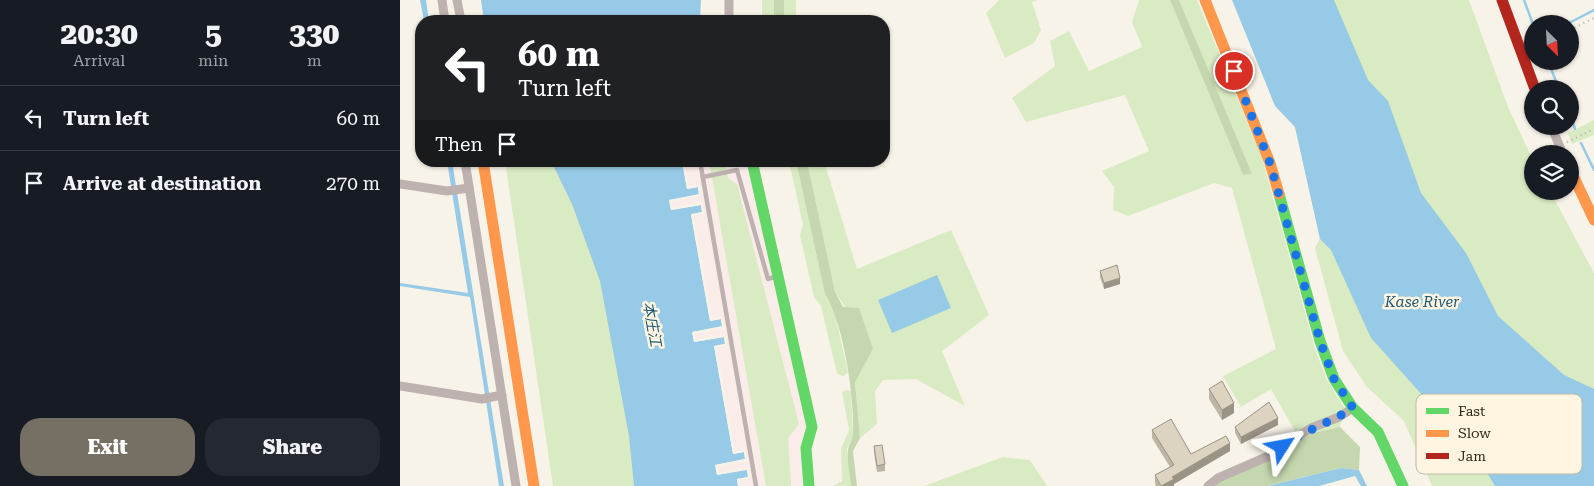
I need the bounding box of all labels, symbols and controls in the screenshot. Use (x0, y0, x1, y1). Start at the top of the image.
north arrow (1524, 15, 1579, 70)
map controls (1524, 15, 1579, 200)
text: 20:30 (61, 16, 138, 51)
text: 5 (205, 16, 222, 51)
text: 330 (289, 16, 339, 51)
text: 60 m (518, 34, 600, 75)
icon: left (435, 35, 500, 100)
pin (1213, 50, 1255, 92)
text: Arrival (73, 51, 125, 70)
text: min (198, 51, 228, 70)
text: m (307, 51, 321, 70)
icon: arrive (1220, 57, 1248, 85)
text: Turn left (518, 76, 611, 101)
button: search (1524, 80, 1579, 135)
icon: left (20, 104, 48, 132)
text: Turn left (63, 107, 149, 130)
text: 60 m (337, 107, 380, 130)
icon: arrive (493, 130, 521, 158)
text: Then (435, 133, 483, 156)
button: layers (1524, 145, 1579, 200)
icon: arrive (20, 169, 48, 197)
text: Arrive at destination (63, 172, 261, 195)
text: 270 m (326, 172, 380, 195)
water label: Kase River (1384, 293, 1460, 311)
water label: 本庄江 (639, 300, 665, 350)
legend (1416, 394, 1582, 474)
text: Fast (1458, 403, 1485, 419)
button: Exit (20, 418, 195, 476)
button: Share (205, 418, 380, 476)
position arrow (1255, 420, 1307, 472)
text: Slow (1458, 425, 1491, 441)
text: Jam (1458, 448, 1486, 464)

